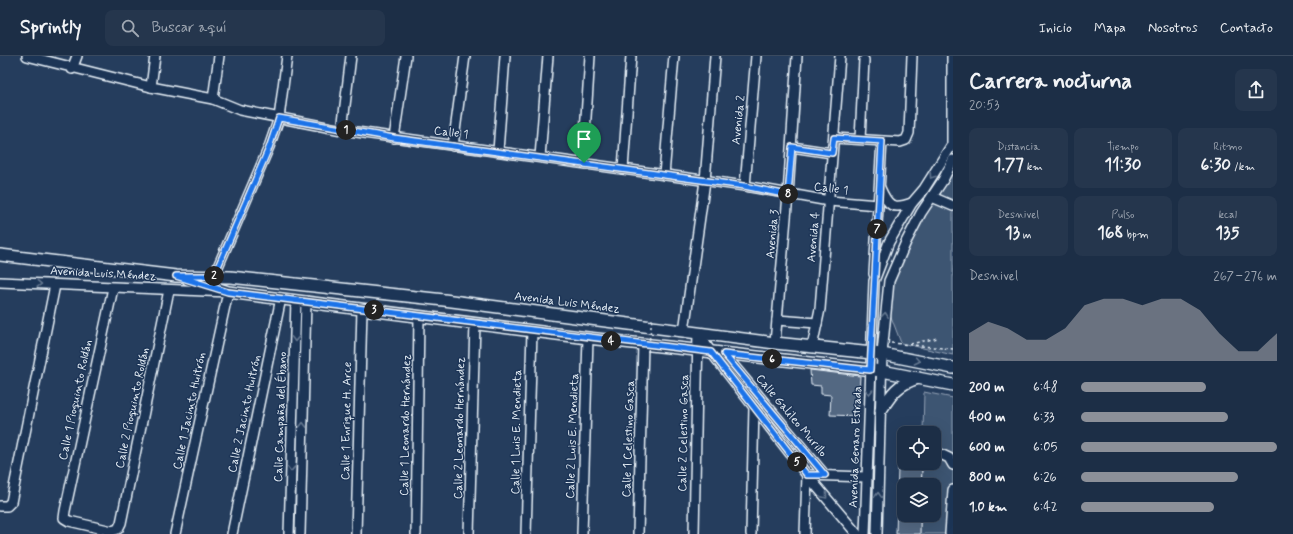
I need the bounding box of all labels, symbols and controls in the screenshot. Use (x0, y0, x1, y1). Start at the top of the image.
search box (105, 10, 385, 46)
text: Sprintly (20, 15, 81, 40)
icon: search (119, 17, 141, 39)
text: Buscar aquí (151, 18, 227, 38)
text: Inicio (1039, 19, 1072, 37)
text: Mapa (1094, 19, 1126, 37)
text: Nosotros (1148, 19, 1198, 37)
text: Contacto (1220, 19, 1273, 37)
text: Carrera nocturna (969, 68, 1132, 96)
button: share (1235, 69, 1277, 111)
street label: Avenida 2 (728, 94, 750, 145)
text: 20:53 (969, 97, 1000, 114)
pin: 1 (336, 120, 356, 140)
pin (567, 122, 601, 163)
text: 1 (344, 123, 348, 137)
street label: Calle 1 (433, 123, 469, 143)
icon: arrive (573, 128, 595, 150)
text: Distancia (997, 140, 1040, 154)
text: Tiempo (1107, 140, 1139, 154)
text: Ritmo (1213, 140, 1242, 154)
text: 1.77 (994, 154, 1024, 176)
text: 11:30 (1105, 154, 1141, 176)
text: 6:30 (1200, 154, 1231, 176)
text: km (1024, 160, 1043, 174)
text: /km (1231, 160, 1255, 174)
one-way arrow (930, 172, 937, 179)
street label: Calle 1 (813, 179, 849, 199)
pin: 8 (778, 184, 798, 204)
text: 8 (785, 187, 791, 201)
street label: Avenida 3 (763, 208, 783, 259)
text: Desnivel (998, 208, 1039, 222)
text: Pulso (1111, 208, 1135, 222)
text: kcal (1218, 208, 1237, 222)
street label: Avenida 4 (804, 211, 824, 263)
pin: 7 (867, 219, 887, 239)
text: 7 (874, 222, 880, 236)
text: 13 (1005, 222, 1020, 244)
text: 168 (1097, 222, 1124, 244)
text: 135 (1216, 222, 1240, 244)
text: m (1020, 228, 1032, 242)
text: bpm (1124, 228, 1149, 242)
street label: Avenida Luis Méndez (50, 263, 156, 285)
pin: 2 (204, 266, 224, 286)
text: Desnivel (969, 268, 1018, 285)
text: 267–276 m (1213, 268, 1277, 285)
text: 2 (211, 269, 217, 283)
one-way arrow (36, 280, 42, 289)
street label: Avenida Luis Méndez (513, 289, 621, 317)
pin: 3 (364, 300, 384, 320)
text: 3 (372, 303, 376, 317)
one-way arrow (880, 312, 889, 318)
pin: 4 (601, 331, 621, 351)
text: 4 (608, 334, 614, 348)
one-way arrow (291, 336, 299, 342)
street label: Calle 1 Pioquinto Roldán (55, 338, 97, 462)
street label: Calle 2 Pioquinto Roldán (112, 346, 154, 470)
pin: 6 (762, 349, 782, 369)
street label: Calle 1 Jacinto Huitrón (170, 351, 210, 471)
street label: Calle Campaña del Ébano (271, 351, 291, 482)
text: 6 (769, 352, 775, 366)
street label: Calle 2 Jacinto Huitrón (225, 354, 265, 474)
street label: Calle 1 Leonardo Hernández (397, 354, 415, 496)
one-way arrow (914, 356, 921, 365)
street label: Calle 2 Leonardo Hernández (451, 357, 469, 499)
street label: Calle 1 Enrique H. Arce (338, 362, 356, 480)
street label: Calle 1 Luis E. Mendieta (508, 369, 526, 495)
street label: Calle Galileo Murillo (752, 371, 830, 461)
street label: Calle 2 Luis E. Mendieta (563, 373, 583, 499)
street label: Calle 2 Celestino Gasca (675, 374, 693, 492)
text: 200 m (969, 379, 1004, 396)
text: 6:48 (1033, 379, 1058, 396)
street label: Calle 1 Celestino Gasca (619, 380, 639, 498)
street label: Avenida Genaro Estrada (846, 386, 866, 508)
one-way arrow (865, 389, 874, 395)
text: 400 m (969, 409, 1006, 426)
text: 6:33 (1033, 409, 1055, 426)
one-way arrow (299, 422, 307, 428)
map controls (897, 426, 941, 522)
button: locate (897, 426, 941, 470)
text: 600 m (969, 439, 1005, 456)
text: 6:05 (1033, 439, 1057, 456)
pin: 5 (787, 452, 807, 472)
text: 5 (794, 455, 800, 469)
one-way arrow (287, 466, 295, 472)
text: 800 m (969, 469, 1005, 486)
text: 6:26 (1033, 469, 1057, 486)
button: layers (897, 478, 941, 522)
one-way arrow (821, 492, 828, 499)
one-way arrow (874, 492, 883, 498)
text: 1.0 km (969, 499, 1007, 516)
text: 6:42 (1033, 499, 1058, 516)

